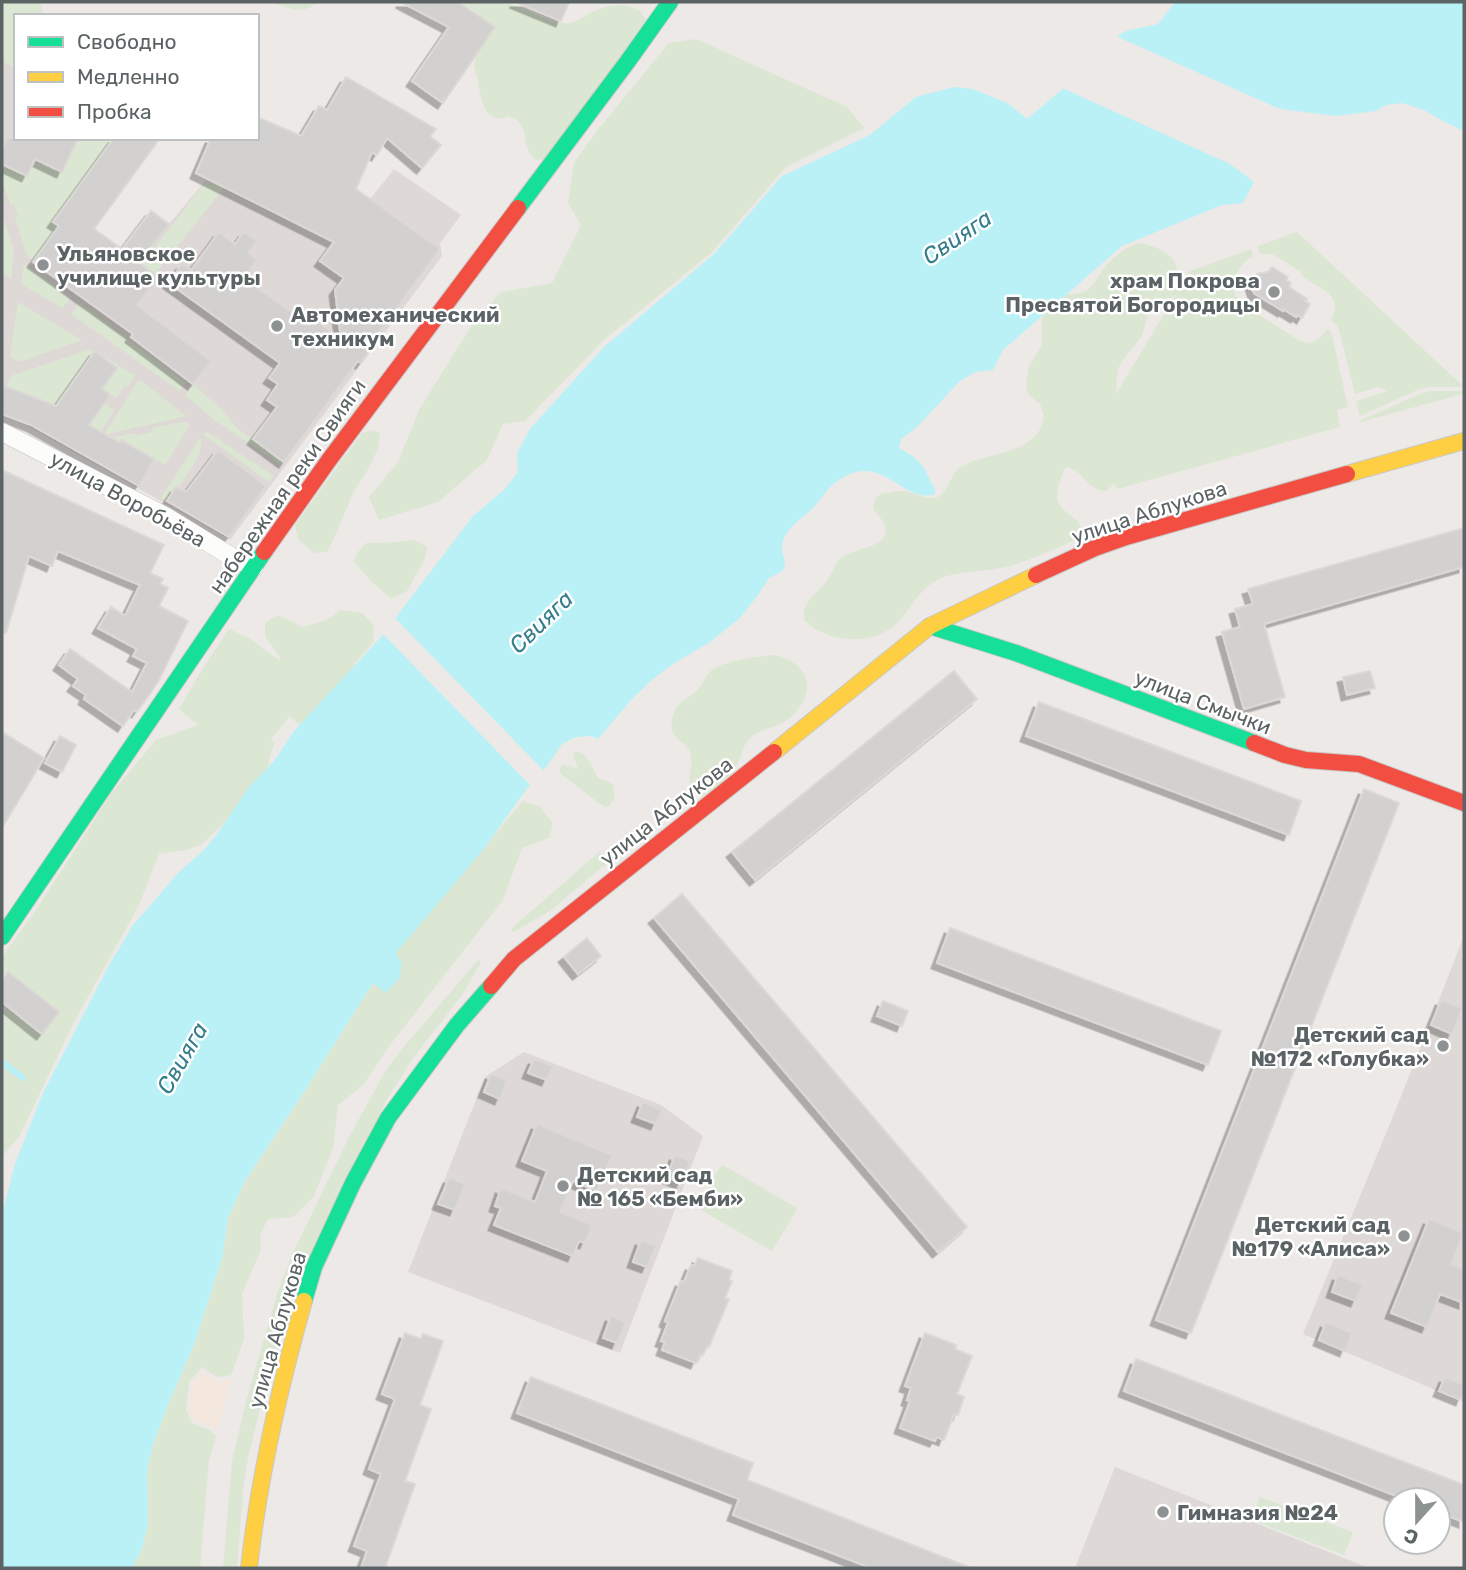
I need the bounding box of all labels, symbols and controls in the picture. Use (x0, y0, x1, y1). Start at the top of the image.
legend (14, 14, 259, 140)
text: Свободно (77, 29, 177, 54)
text: Медленно (77, 64, 180, 89)
text: Пробка (77, 99, 152, 124)
water label: Свияга (917, 204, 997, 270)
place label: Ульяновское училище культуры (57, 241, 261, 290)
marker: Ульяновское училище культуры (35, 257, 51, 273)
place label: храм Покрова Пресвятой Богородицы (1005, 268, 1260, 317)
marker: храм Покрова Пресвятой Богородицы (1266, 284, 1282, 300)
place label: Автомеханический техникум (291, 302, 499, 351)
marker: Автомеханический техникум (269, 318, 285, 334)
street label: набережная реки Свияги (203, 374, 371, 598)
street label: улица Воробьёва (46, 446, 210, 552)
street label: улица Аблукова (1068, 475, 1230, 549)
water label: Свияга (503, 585, 579, 659)
street label: улица Смычки (1131, 664, 1275, 740)
street label: улица Аблукова (595, 751, 737, 871)
water label: Свияга (150, 1017, 214, 1099)
place label: Детский сад №172 «Голубка» (1251, 1022, 1429, 1071)
marker: Детский сад №172 «Голубка» (1435, 1038, 1451, 1054)
place label: Детский сад № 165 «Бемби» (577, 1162, 743, 1211)
marker: Детский сад № 165 «Бемби» (555, 1178, 571, 1194)
place label: Детский сад №179 «Алиса» (1232, 1212, 1390, 1261)
marker: Детский сад №179 «Алиса» (1396, 1228, 1412, 1244)
street label: улица Аблукова (243, 1249, 311, 1411)
north arrow (1382, 1486, 1452, 1556)
place label: Гимназия №24 (1177, 1500, 1338, 1525)
marker: Гимназия №24 (1155, 1504, 1171, 1520)
text: С (1401, 1523, 1421, 1550)

